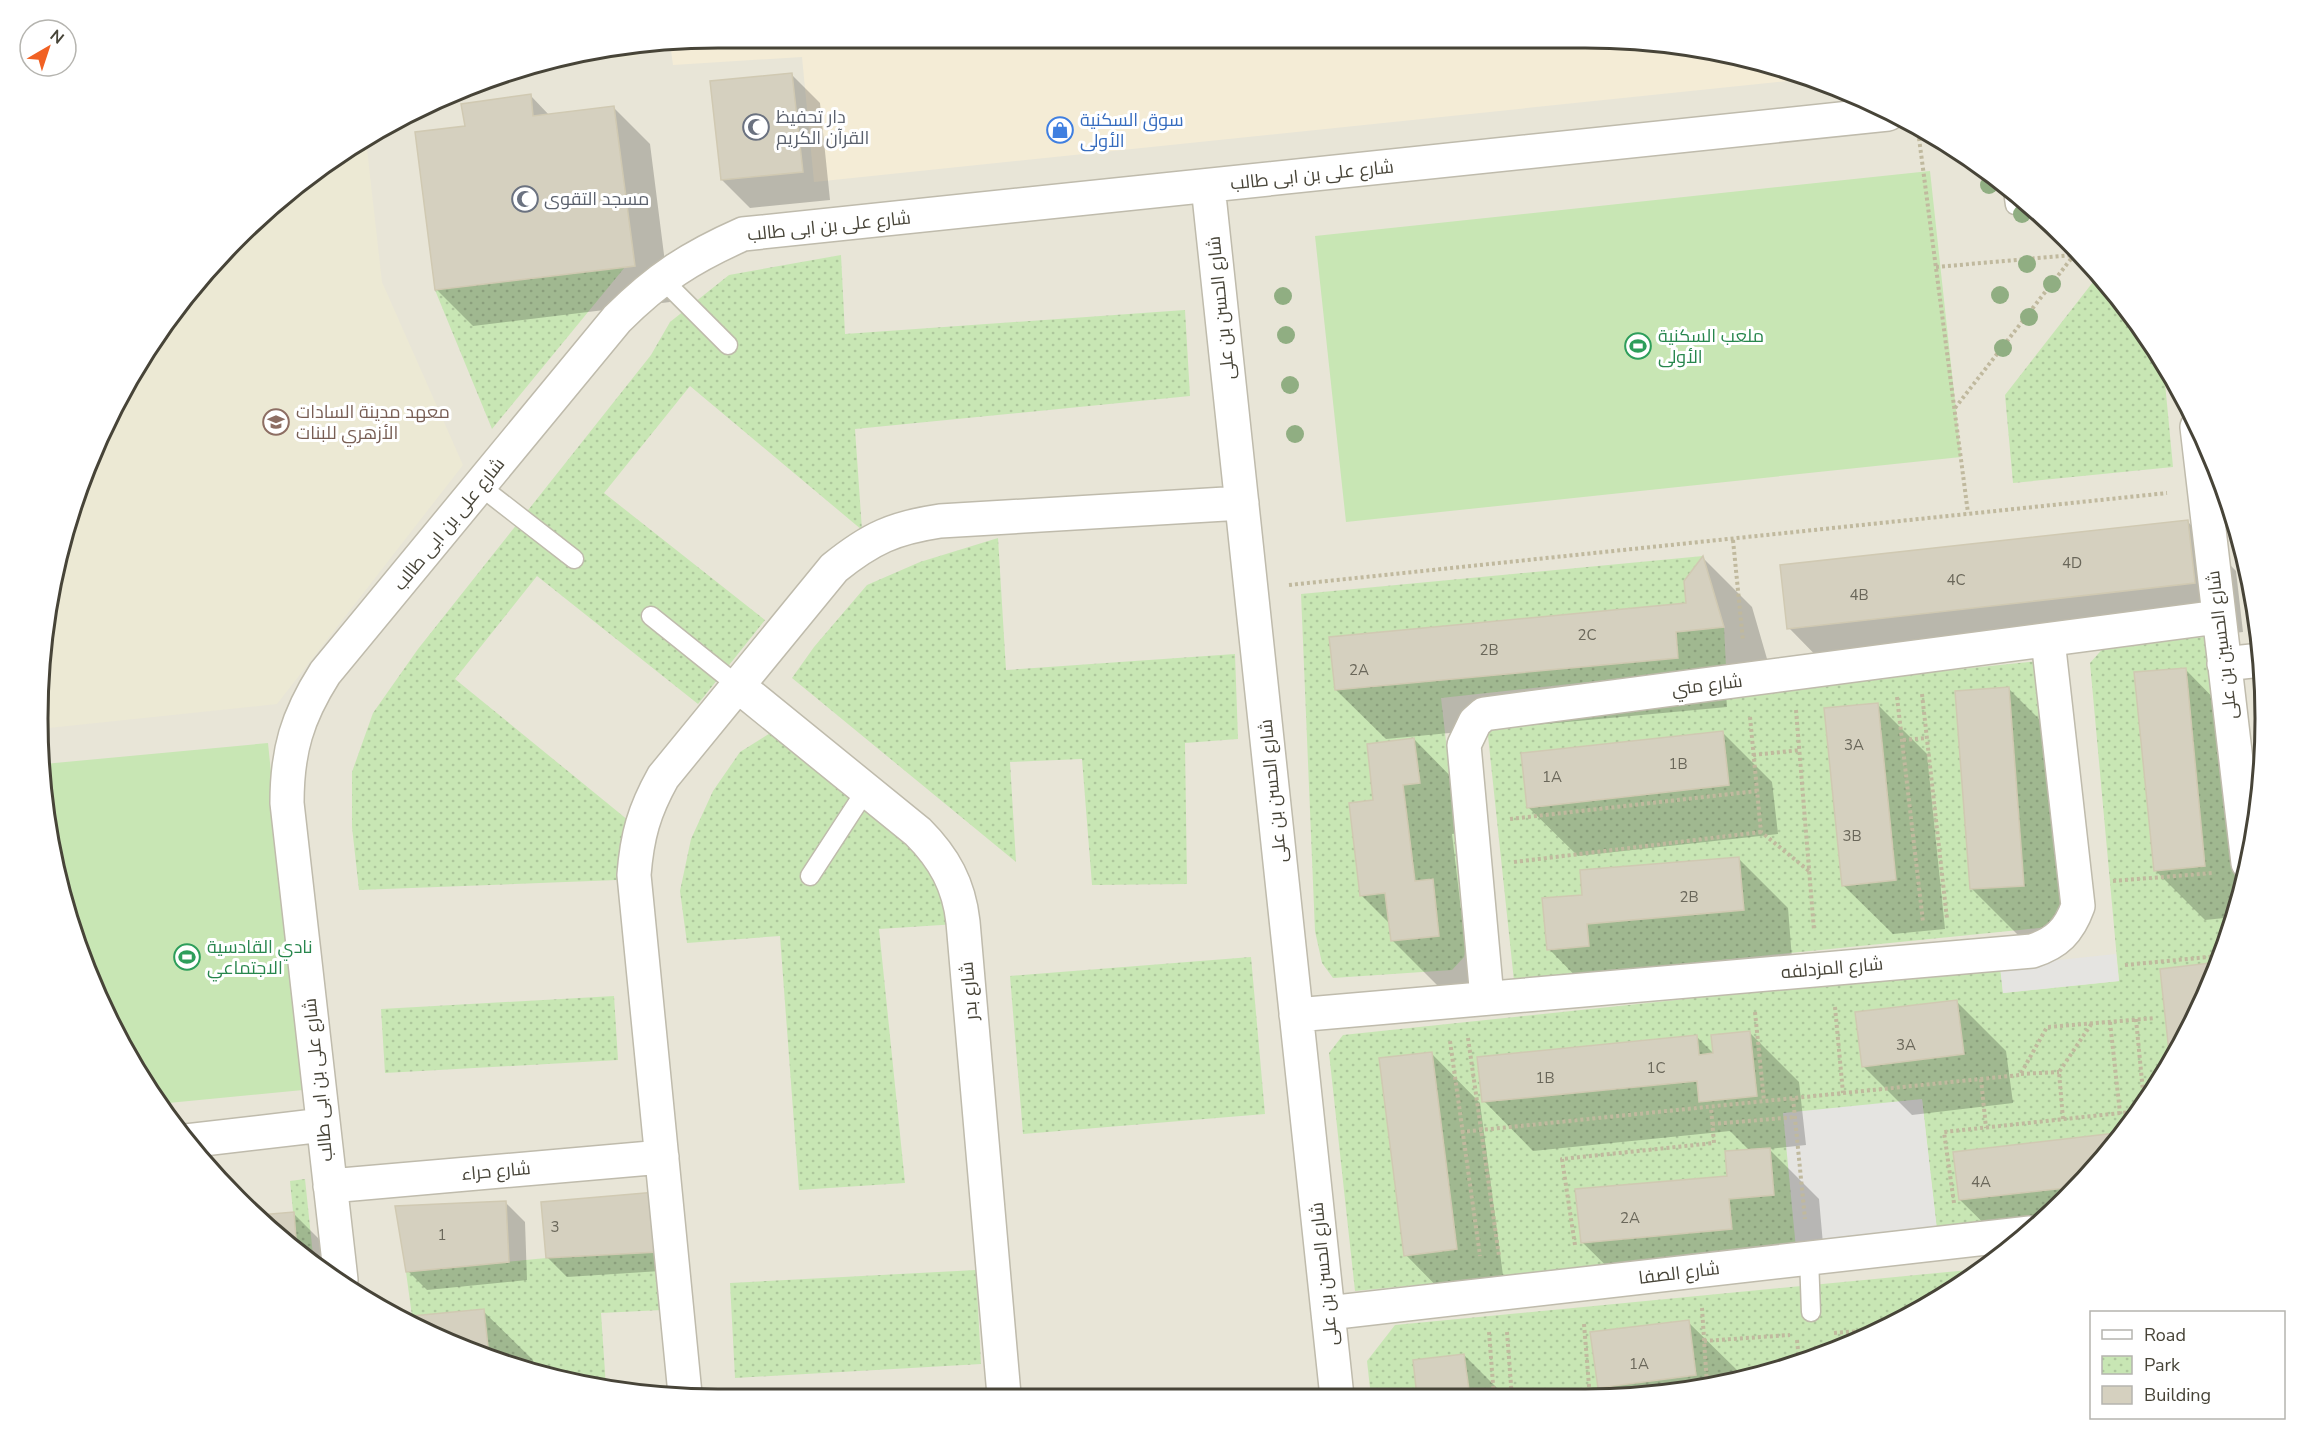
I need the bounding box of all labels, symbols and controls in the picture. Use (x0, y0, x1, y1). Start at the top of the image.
north arrow (18, 18, 78, 78)
text: N (45, 25, 68, 49)
place label: دار تحفيظ القرآن الكريم (776, 105, 869, 150)
place label: سوق السكنية الأولى (1080, 108, 1184, 153)
mosque icon: دار تحفيظ القرآن الكريم (741, 112, 771, 142)
shop icon: سوق السكنية الأولى (1045, 115, 1075, 145)
street label: شارع على بن ابى طالب (1229, 154, 1395, 196)
mosque icon: مسجد التقوى (510, 184, 540, 214)
place label: مسجد التقوى (544, 187, 649, 211)
street label: شارع على بن ابى طالب (746, 205, 912, 247)
street label: شارع الحسن بن على (1202, 235, 1240, 381)
place label: ملعب السكنية الأولى (1658, 324, 1764, 369)
sports icon: ملعب السكنية الأولى (1623, 331, 1653, 361)
place label: معهد مدينة السادات الأزهري للبنات (296, 400, 450, 447)
school or university icon: معهد مدينة السادات الأزهري للبنات (261, 407, 291, 437)
street label: شارع على بن ابى طالب (388, 453, 510, 595)
house number: 4D (2062, 553, 2082, 573)
street label: شارع الحسين بن على (2201, 569, 2243, 721)
house number: 4C (1946, 570, 1966, 590)
house number: 4B (1849, 585, 1869, 605)
house number: 2C (1577, 625, 1597, 645)
house number: 2B (1479, 640, 1499, 660)
house number: 2A (1349, 660, 1369, 680)
street label: شارع مني (1670, 669, 1744, 703)
street label: شارع الحسن بن على (1254, 718, 1292, 864)
house number: 3A (1844, 735, 1864, 755)
house number: 1B (1668, 754, 1688, 774)
house number: 1A (1542, 767, 1562, 787)
house number: 3B (1842, 826, 1862, 846)
house number: 2B (1679, 887, 1699, 907)
place label: نادي القادسية الاجتماعي (207, 935, 312, 982)
sports icon: نادي القادسية الاجتماعي (172, 942, 202, 972)
street label: شارع المزدلفه (1780, 952, 1884, 984)
street label: شارع بدر (954, 961, 984, 1022)
street label: شارع على بن ابى طالب (297, 997, 339, 1163)
house number: 3A (1896, 1035, 1916, 1055)
house number: 1C (1646, 1058, 1666, 1078)
house number: 1B (1535, 1068, 1555, 1088)
street label: شارع حراء (460, 1156, 532, 1186)
house number: 4A (1971, 1172, 1991, 1192)
street label: شارع الحسن بن على (1305, 1201, 1343, 1347)
house number: 2A (1620, 1208, 1640, 1228)
house number: 3 (550, 1217, 560, 1237)
house number: 1 (437, 1225, 447, 1245)
street label: شارع الصفا (1637, 1256, 1721, 1290)
legend (2090, 1311, 2285, 1419)
text: Road (2144, 1323, 2186, 1347)
text: Park (2144, 1353, 2181, 1377)
house number: 1A (1629, 1354, 1649, 1374)
text: Building (2144, 1383, 2211, 1407)

